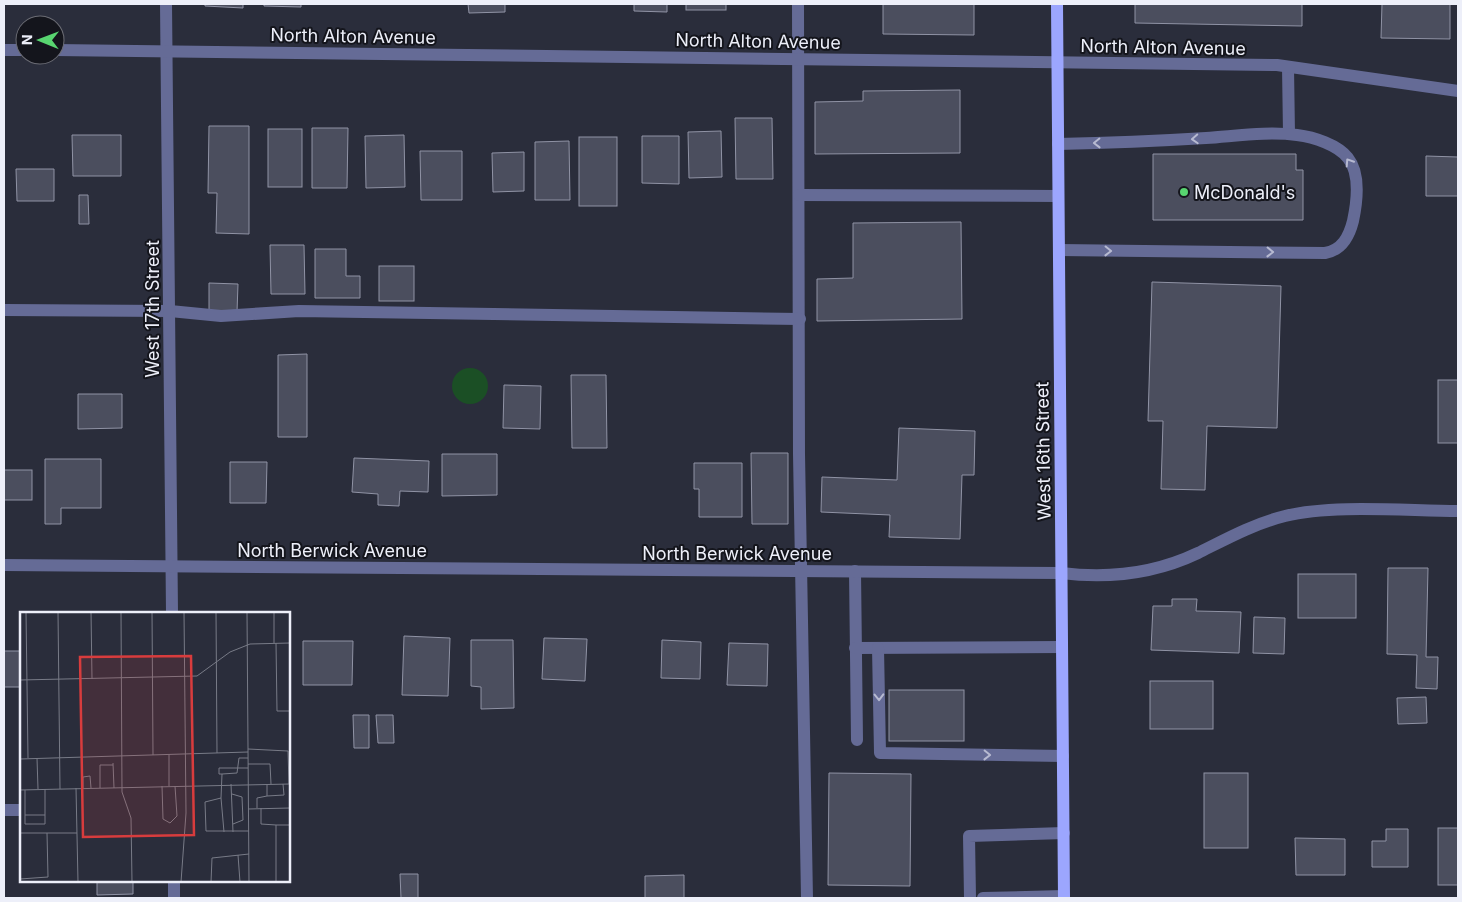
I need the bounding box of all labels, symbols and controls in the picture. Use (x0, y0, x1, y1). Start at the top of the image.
north arrow (15, 15, 65, 65)
street label: North Alton Avenue (270, 24, 436, 48)
street label: North Alton Avenue (675, 29, 841, 53)
text: N (18, 34, 35, 45)
street label: North Alton Avenue (1080, 35, 1246, 59)
one-way arrow (1191, 133, 1199, 144)
one-way arrow (1093, 138, 1101, 149)
one-way arrow (1346, 158, 1356, 167)
place label: McDonald's (1194, 182, 1295, 203)
marker: McDonald's (1178, 186, 1190, 198)
street label: West 17th Street (142, 240, 163, 378)
one-way arrow (1104, 246, 1112, 256)
one-way arrow (1266, 247, 1274, 257)
street label: West 16th Street (1031, 381, 1055, 520)
street label: North Berwick Avenue (237, 540, 427, 561)
street label: North Berwick Avenue (642, 543, 832, 564)
inset map (20, 612, 290, 882)
one-way arrow (874, 693, 884, 701)
one-way arrow (983, 750, 991, 760)

